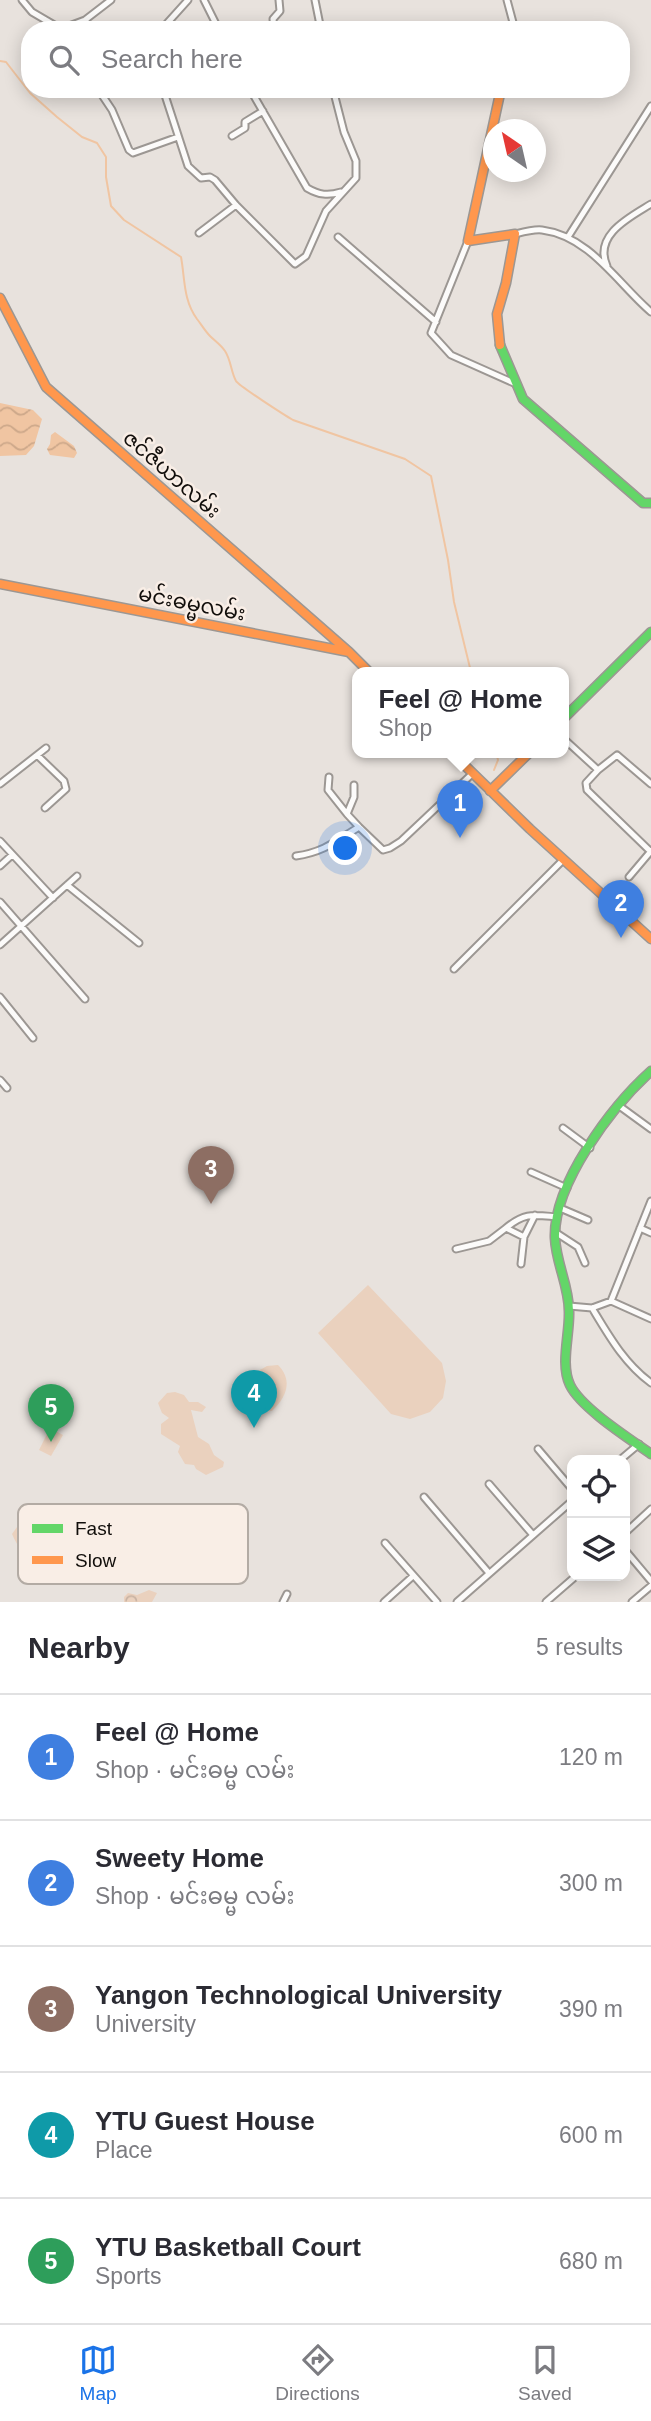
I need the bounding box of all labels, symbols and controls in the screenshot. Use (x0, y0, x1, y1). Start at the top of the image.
search box (21, 21, 630, 98)
icon: search (45, 41, 83, 79)
text: Search here (101, 44, 243, 74)
north arrow (483, 119, 546, 182)
street label: ဇင်ဇီယာလမ်း (119, 423, 228, 522)
street label: မင်းဓမ္မလမ်း (135, 577, 248, 631)
popup (352, 667, 569, 758)
text: Feel @ Home (378, 684, 543, 714)
text: Shop (378, 715, 432, 741)
pin: 1 (437, 780, 483, 838)
your location (328, 831, 362, 865)
pin: 2 (598, 880, 644, 938)
pin: 3 (188, 1146, 234, 1204)
pin: 4 (231, 1370, 277, 1428)
pin: 5 (28, 1384, 74, 1442)
map controls (567, 1455, 630, 1581)
button: locate (567, 1455, 630, 1518)
legend (18, 1504, 248, 1584)
text: Fast (75, 1518, 113, 1539)
button: layers (567, 1518, 630, 1581)
text: Slow (75, 1550, 116, 1571)
text: Nearby (28, 1631, 130, 1664)
text: 5 results (536, 1634, 623, 1660)
text: Feel @ Home (95, 1717, 259, 1747)
text: 1 (45, 1744, 57, 1770)
text: 120 m (559, 1744, 623, 1770)
text: Shop · မင်းဓမ္မ လမ်း (95, 1757, 294, 1783)
text: Sweety Home (95, 1843, 264, 1873)
text: 2 (45, 1870, 57, 1896)
text: 300 m (559, 1870, 623, 1896)
text: Shop · မင်းဓမ္မ လမ်း (95, 1883, 294, 1909)
text: Yangon Technological University (95, 1980, 502, 2010)
text: 3 (45, 1996, 57, 2022)
text: 390 m (559, 1996, 623, 2022)
text: University (95, 2011, 196, 2037)
text: YTU Guest House (95, 2106, 315, 2136)
text: 4 (45, 2122, 57, 2148)
text: 600 m (559, 2122, 623, 2148)
text: Place (95, 2137, 153, 2163)
text: YTU Basketball Court (95, 2232, 361, 2262)
text: 5 (45, 2248, 57, 2274)
text: 680 m (559, 2248, 623, 2274)
text: Sports (95, 2263, 161, 2289)
tab: Map (79, 2341, 117, 2405)
tab: Directions (275, 2341, 360, 2405)
tab: Saved (518, 2341, 572, 2405)

